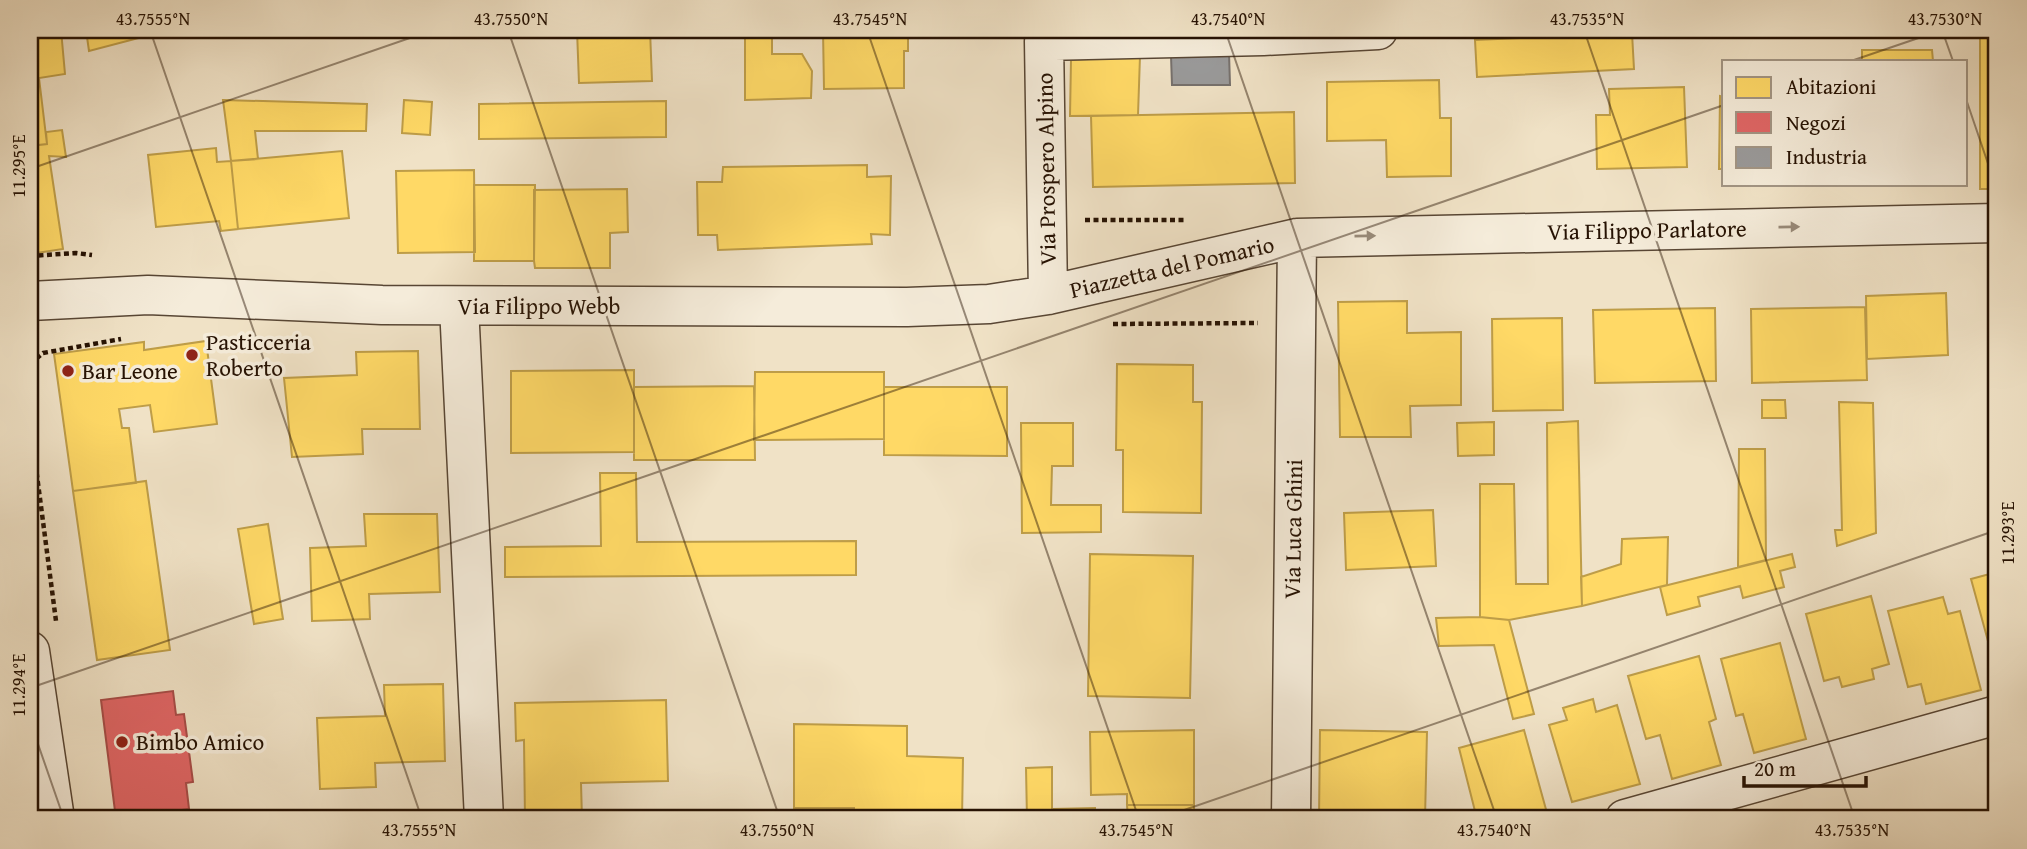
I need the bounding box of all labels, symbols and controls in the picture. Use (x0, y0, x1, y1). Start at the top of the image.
text: 43.7555°N (116, 5, 191, 32)
text: 43.7550°N (474, 5, 549, 32)
text: 43.7545°N (833, 5, 908, 32)
text: 43.7540°N (1191, 5, 1266, 32)
text: 43.7535°N (1550, 5, 1625, 32)
text: 43.7530°N (1908, 5, 1983, 32)
legend (1722, 60, 1968, 186)
text: Abitazioni (1786, 71, 1876, 102)
street label: Via Prospero Alpino (1027, 72, 1064, 266)
text: Negozi (1786, 107, 1846, 138)
text: 11.295°E (5, 134, 32, 198)
text: Industria (1786, 141, 1867, 172)
street label: Via Filippo Parlatore (1547, 211, 1747, 248)
one-way arrow (1778, 222, 1800, 233)
street label: Piazzetta del Pomario (1066, 227, 1277, 306)
one-way arrow (1354, 231, 1376, 242)
street label: Via Filippo Webb (458, 289, 620, 322)
place label: Pasticceria Roberto (206, 325, 311, 384)
marker: Pasticceria Roberto (184, 347, 200, 363)
place label: Bar Leone (82, 354, 178, 387)
marker: Bar Leone (60, 363, 76, 379)
street label: Via Luca Ghini (1275, 459, 1310, 599)
text: 11.293°E (1994, 501, 2021, 565)
text: 11.294°E (5, 653, 32, 717)
place label: Bimbo Amico (136, 725, 264, 758)
marker: Bimbo Amico (114, 734, 130, 750)
scale bar (1744, 744, 1866, 788)
text: 20 m (1754, 753, 1796, 784)
text: 43.7555°N (382, 816, 457, 843)
text: 43.7550°N (740, 816, 815, 843)
text: 43.7545°N (1099, 816, 1174, 843)
text: 43.7540°N (1457, 816, 1532, 843)
text: 43.7535°N (1815, 816, 1890, 843)

